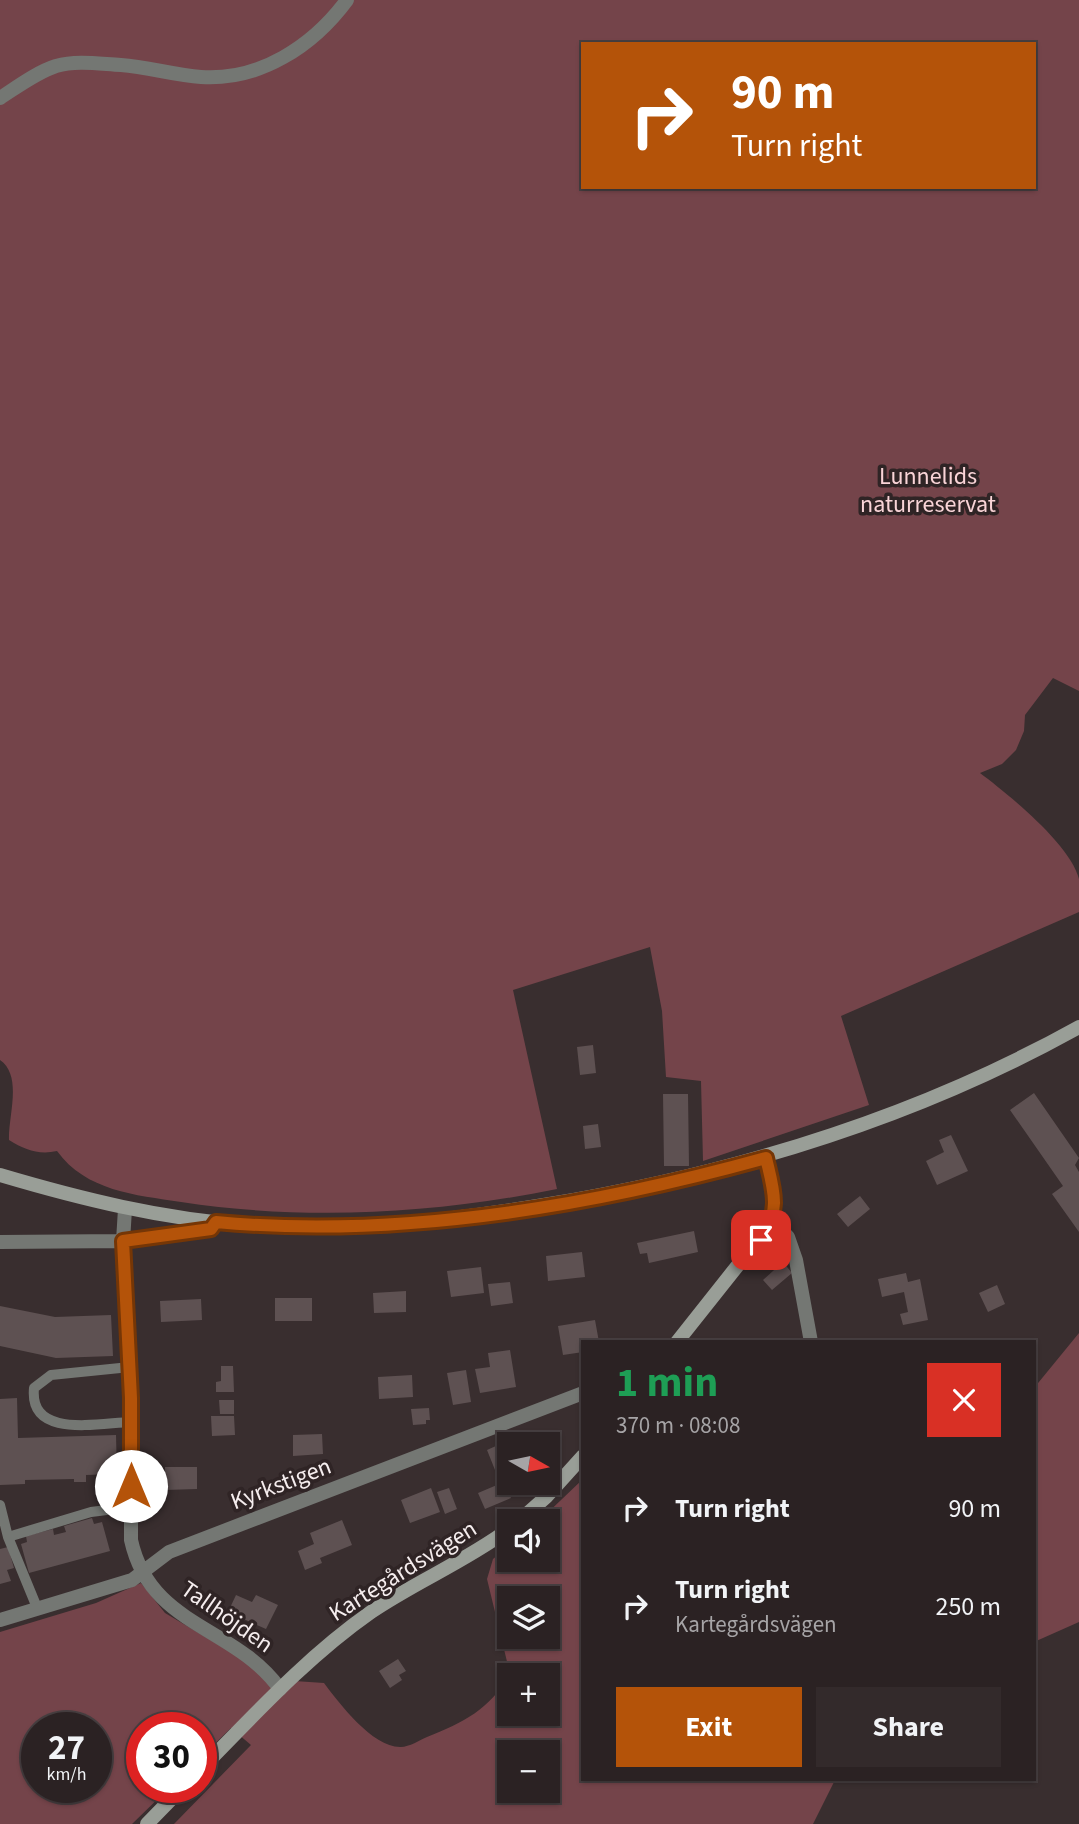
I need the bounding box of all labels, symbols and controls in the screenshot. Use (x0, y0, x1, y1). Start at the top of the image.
text: 90 m (731, 58, 835, 128)
icon: right (616, 70, 707, 161)
text: Turn right (731, 123, 862, 169)
park label: Lunnelids naturreservat (860, 459, 996, 522)
pin (731, 1210, 791, 1270)
icon: arrive (742, 1221, 780, 1259)
text: 1 min (616, 1353, 718, 1413)
button: close (927, 1363, 1001, 1437)
text: 370 m · 08:08 (616, 1409, 740, 1442)
north arrow (497, 1432, 560, 1494)
map controls (497, 1432, 560, 1803)
position arrow (94, 1449, 168, 1523)
street label: Kyrkstigen (226, 1449, 336, 1519)
icon: right (616, 1489, 654, 1527)
text: Turn right (675, 1490, 790, 1527)
text: 90 m (948, 1490, 1001, 1527)
button: sound (497, 1509, 560, 1572)
street label: Kartegårdsvägen (322, 1511, 484, 1631)
text: Turn right (675, 1571, 790, 1608)
street label: Tallhöjden (174, 1572, 280, 1662)
button: layers (497, 1586, 560, 1649)
icon: right (616, 1587, 654, 1625)
text: 250 m (935, 1588, 1001, 1625)
text: Kartegårdsvägen (675, 1608, 837, 1641)
button: + (497, 1663, 560, 1726)
button: Exit (616, 1687, 802, 1767)
button: Share (816, 1687, 1001, 1767)
speed limit sign: 30 (126, 1712, 217, 1803)
text: 27 (48, 1723, 85, 1773)
button: − (497, 1740, 560, 1803)
text: km/h (47, 1762, 86, 1787)

